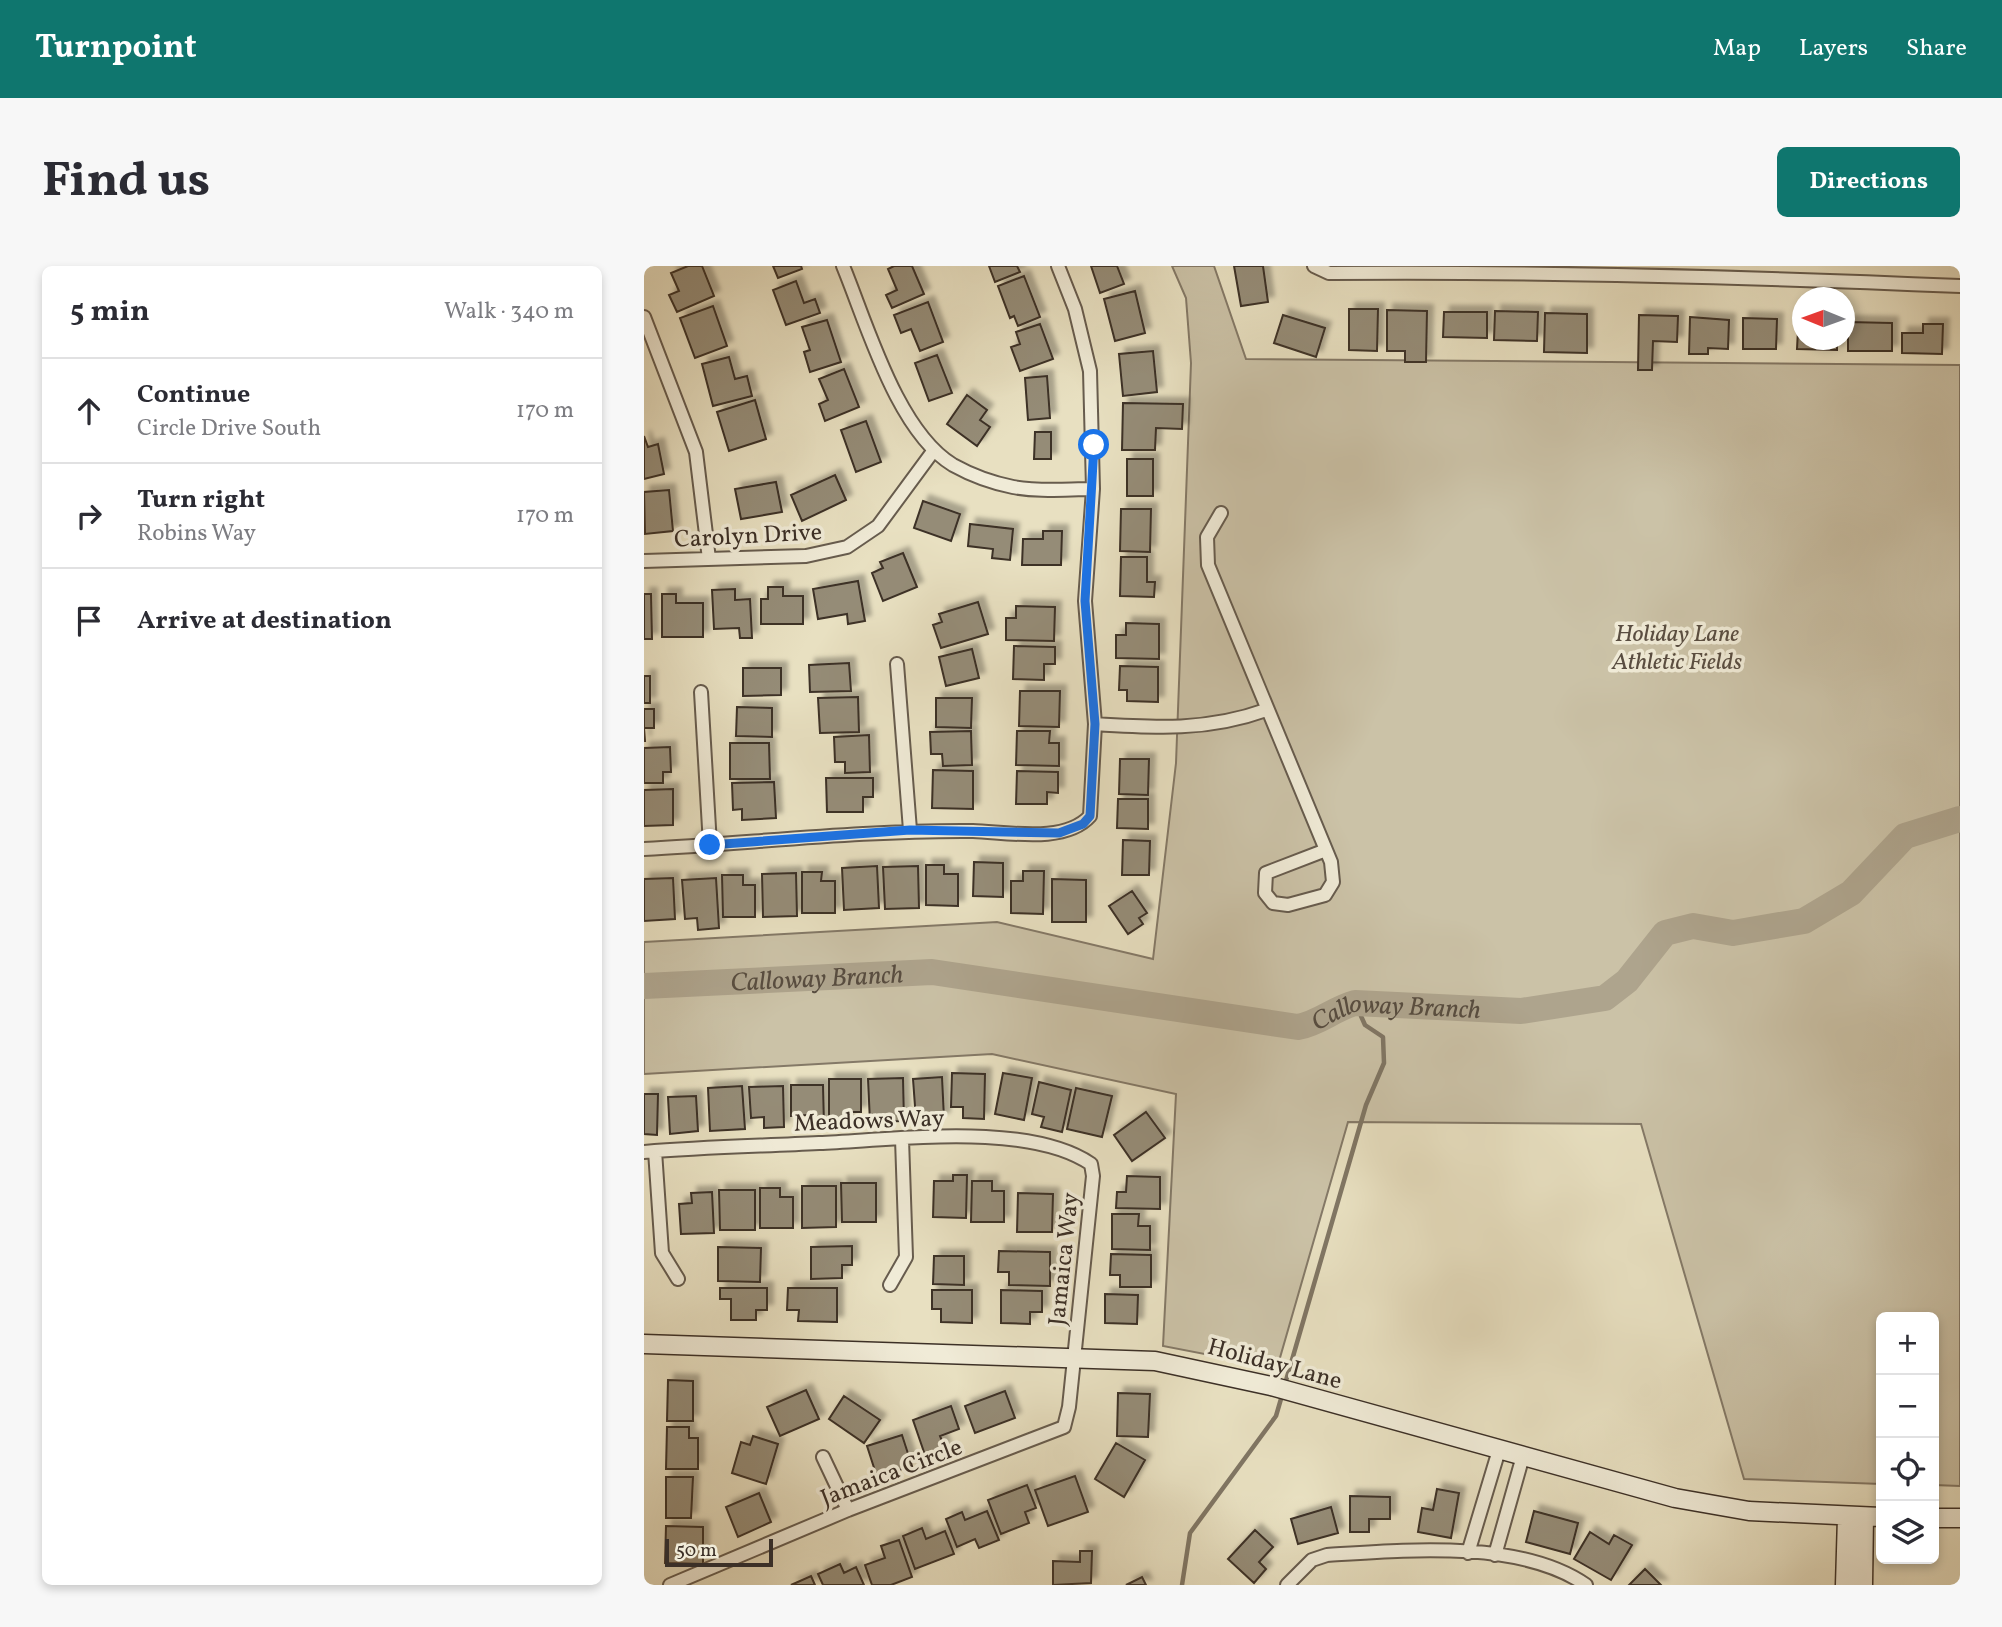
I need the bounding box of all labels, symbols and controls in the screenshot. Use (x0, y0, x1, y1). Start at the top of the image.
text: Turnpoint (35, 26, 197, 72)
text: Map (1713, 32, 1761, 66)
text: Layers (1799, 32, 1868, 66)
text: Share (1906, 32, 1967, 66)
button: Directions (1777, 147, 1960, 217)
text: Find us (42, 148, 210, 217)
north arrow (1792, 287, 1855, 350)
text: 5 min (70, 291, 150, 333)
text: Walk · 340 m (444, 296, 574, 328)
text: Continue (137, 377, 250, 413)
icon: ahead (70, 392, 108, 430)
text: 170 m (516, 395, 574, 427)
text: Circle Drive South (137, 413, 321, 445)
route start (1078, 429, 1109, 460)
text: Turn right (137, 482, 265, 518)
icon: right (70, 497, 108, 535)
text: 170 m (516, 500, 574, 532)
street label: Carolyn Drive (673, 516, 823, 558)
text: Robins Way (137, 518, 256, 550)
icon: arrive (70, 602, 108, 640)
text: Arrive at destination (137, 603, 392, 639)
park label: Holiday Lane Athletic Fields (1611, 618, 1742, 680)
route end (694, 829, 725, 860)
water label: Calloway Branch (730, 957, 904, 1002)
water label: Calloway Branch (1305, 987, 1482, 1041)
street label: Meadows Way (793, 1102, 945, 1142)
street label: Jamaica Way (1041, 1191, 1089, 1327)
map controls (1876, 1312, 1939, 1564)
button: + (1876, 1312, 1939, 1375)
street label: Holiday Lane (1203, 1331, 1346, 1399)
button: − (1876, 1375, 1939, 1438)
street label: Jamaica Circle (816, 1431, 968, 1517)
button: locate (1876, 1438, 1939, 1501)
button: layers (1876, 1501, 1939, 1564)
scale bar (665, 1536, 774, 1568)
text: 50 m (676, 1538, 717, 1564)

